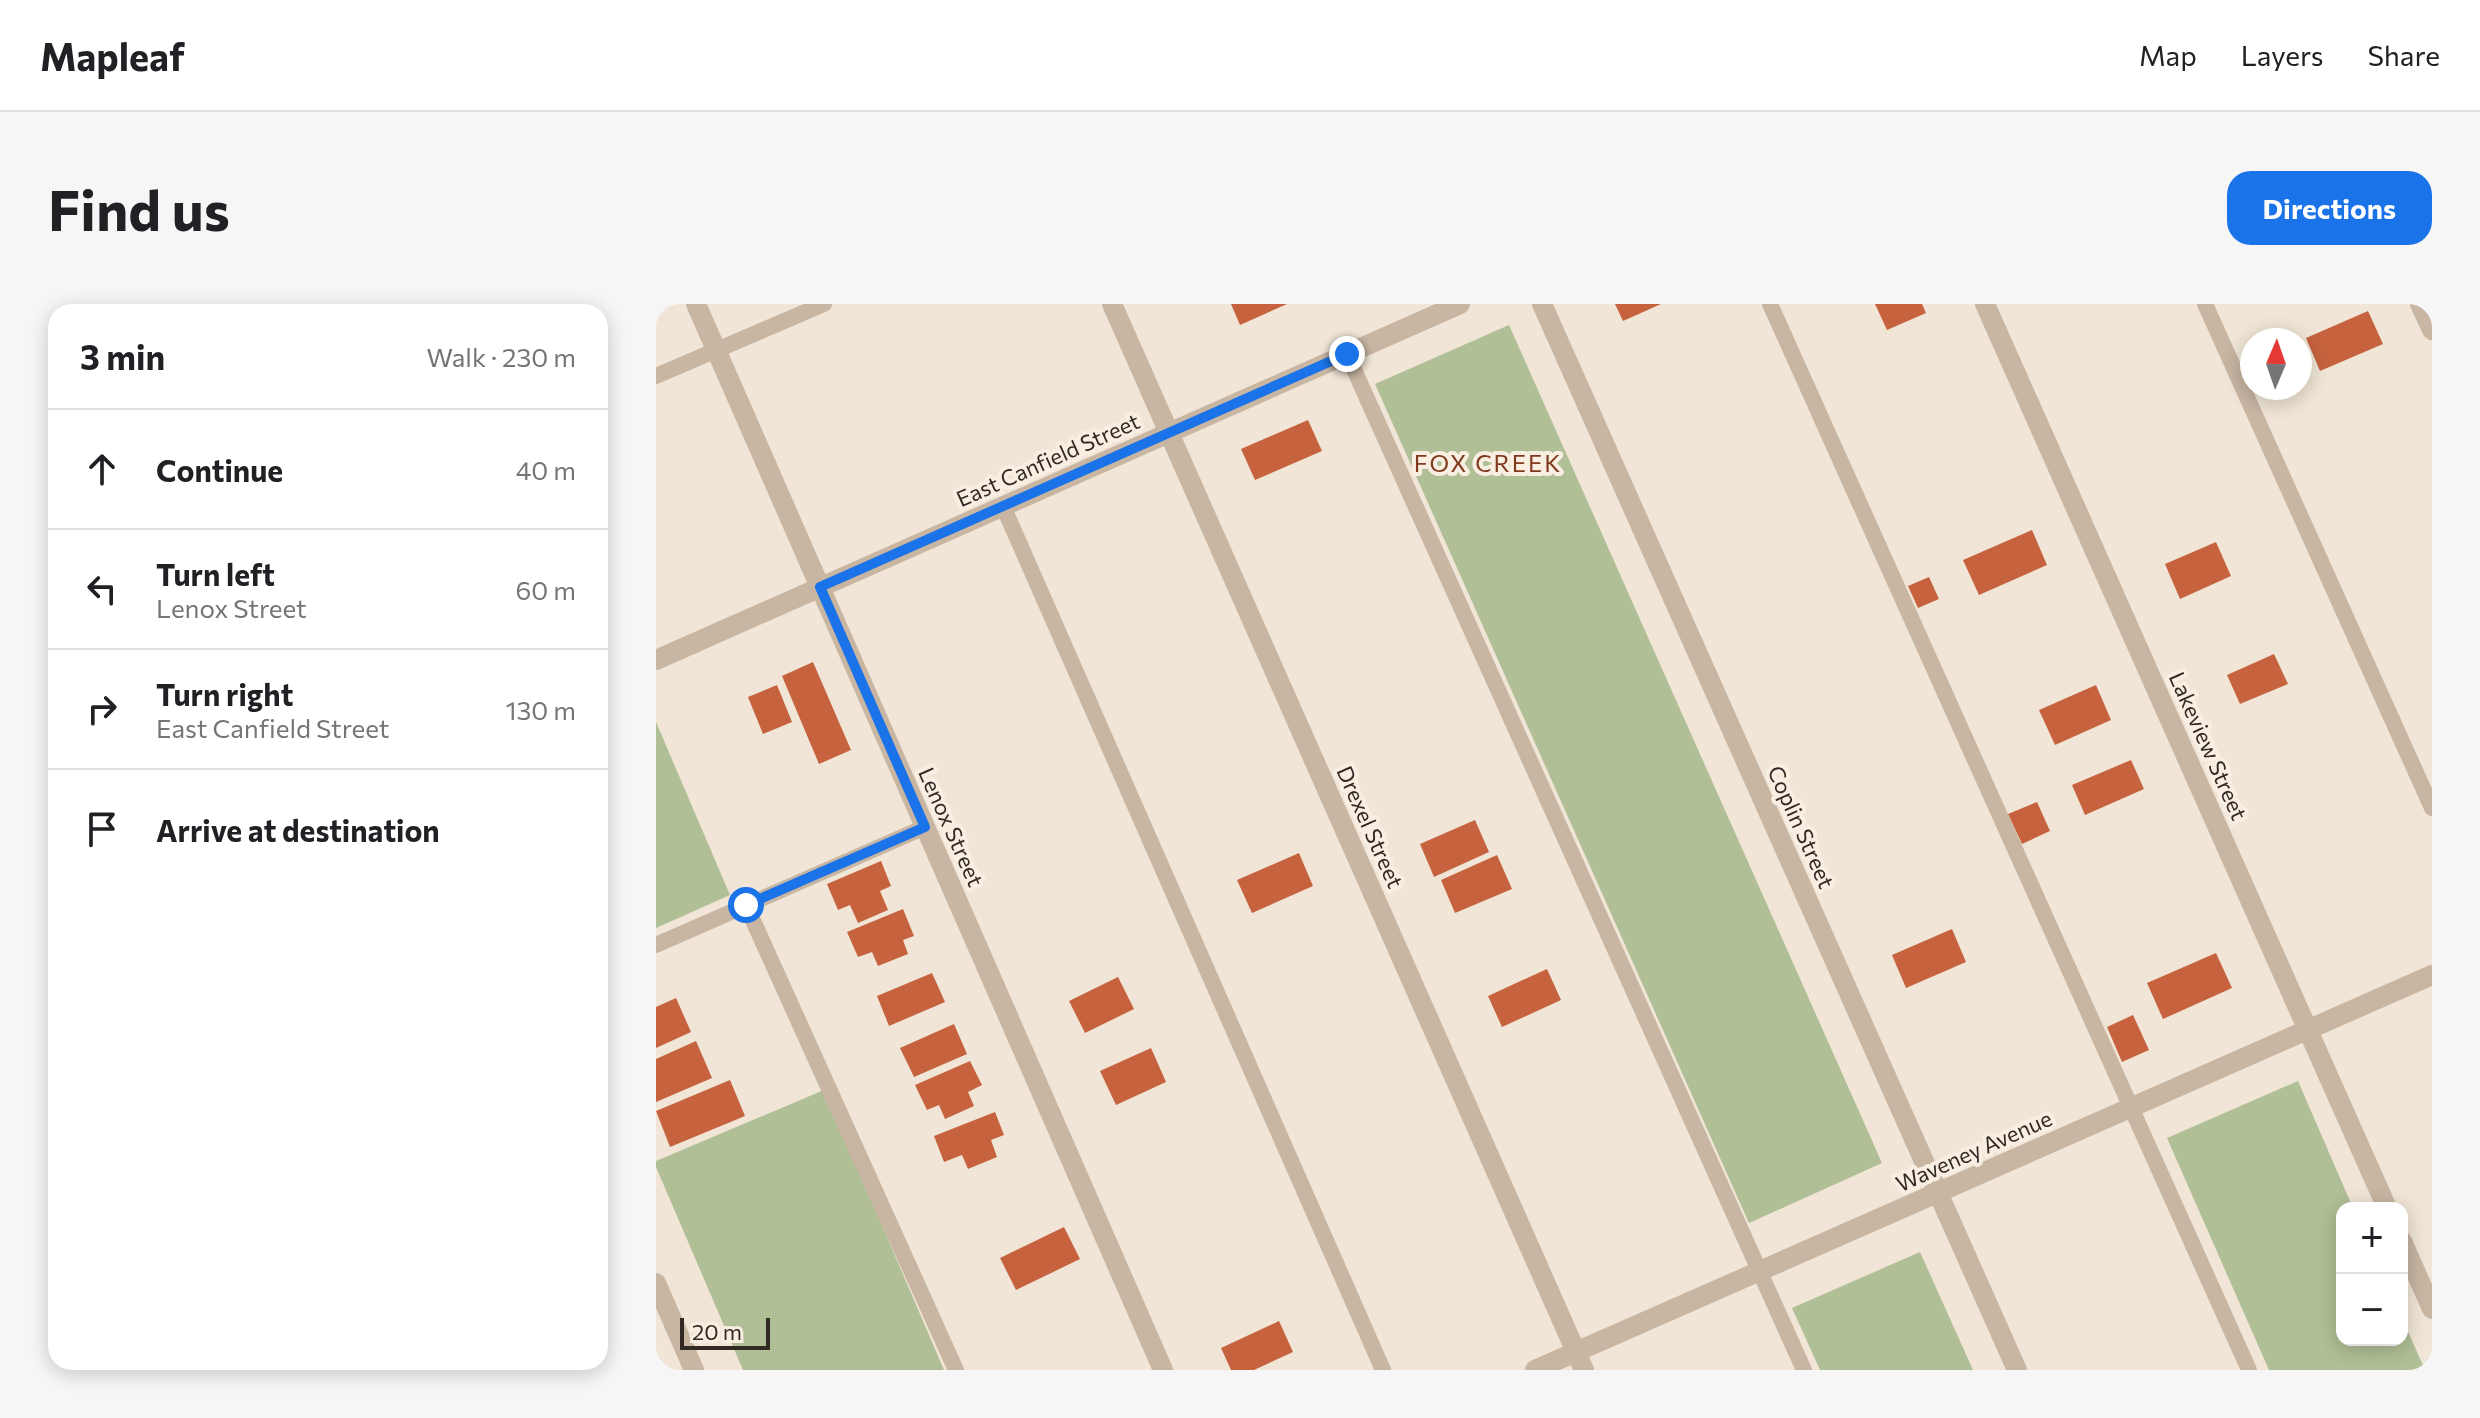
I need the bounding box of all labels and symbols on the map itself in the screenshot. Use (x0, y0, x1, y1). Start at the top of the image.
north arrow (2240, 328, 2312, 400)
route end (1329, 336, 1365, 372)
street label: East Canfield Street (952, 407, 1144, 512)
district label: FOX CREEK (1414, 448, 1562, 477)
street label: Lakeview Street (2164, 668, 2253, 824)
street label: Drexel Street (1331, 761, 1409, 892)
street label: Coplin Street (1762, 761, 1841, 892)
street label: Lenox Street (913, 763, 990, 891)
route start (728, 887, 764, 923)
street label: Waveney Avenue (1892, 1104, 2056, 1197)
scale bar (680, 1314, 770, 1350)

